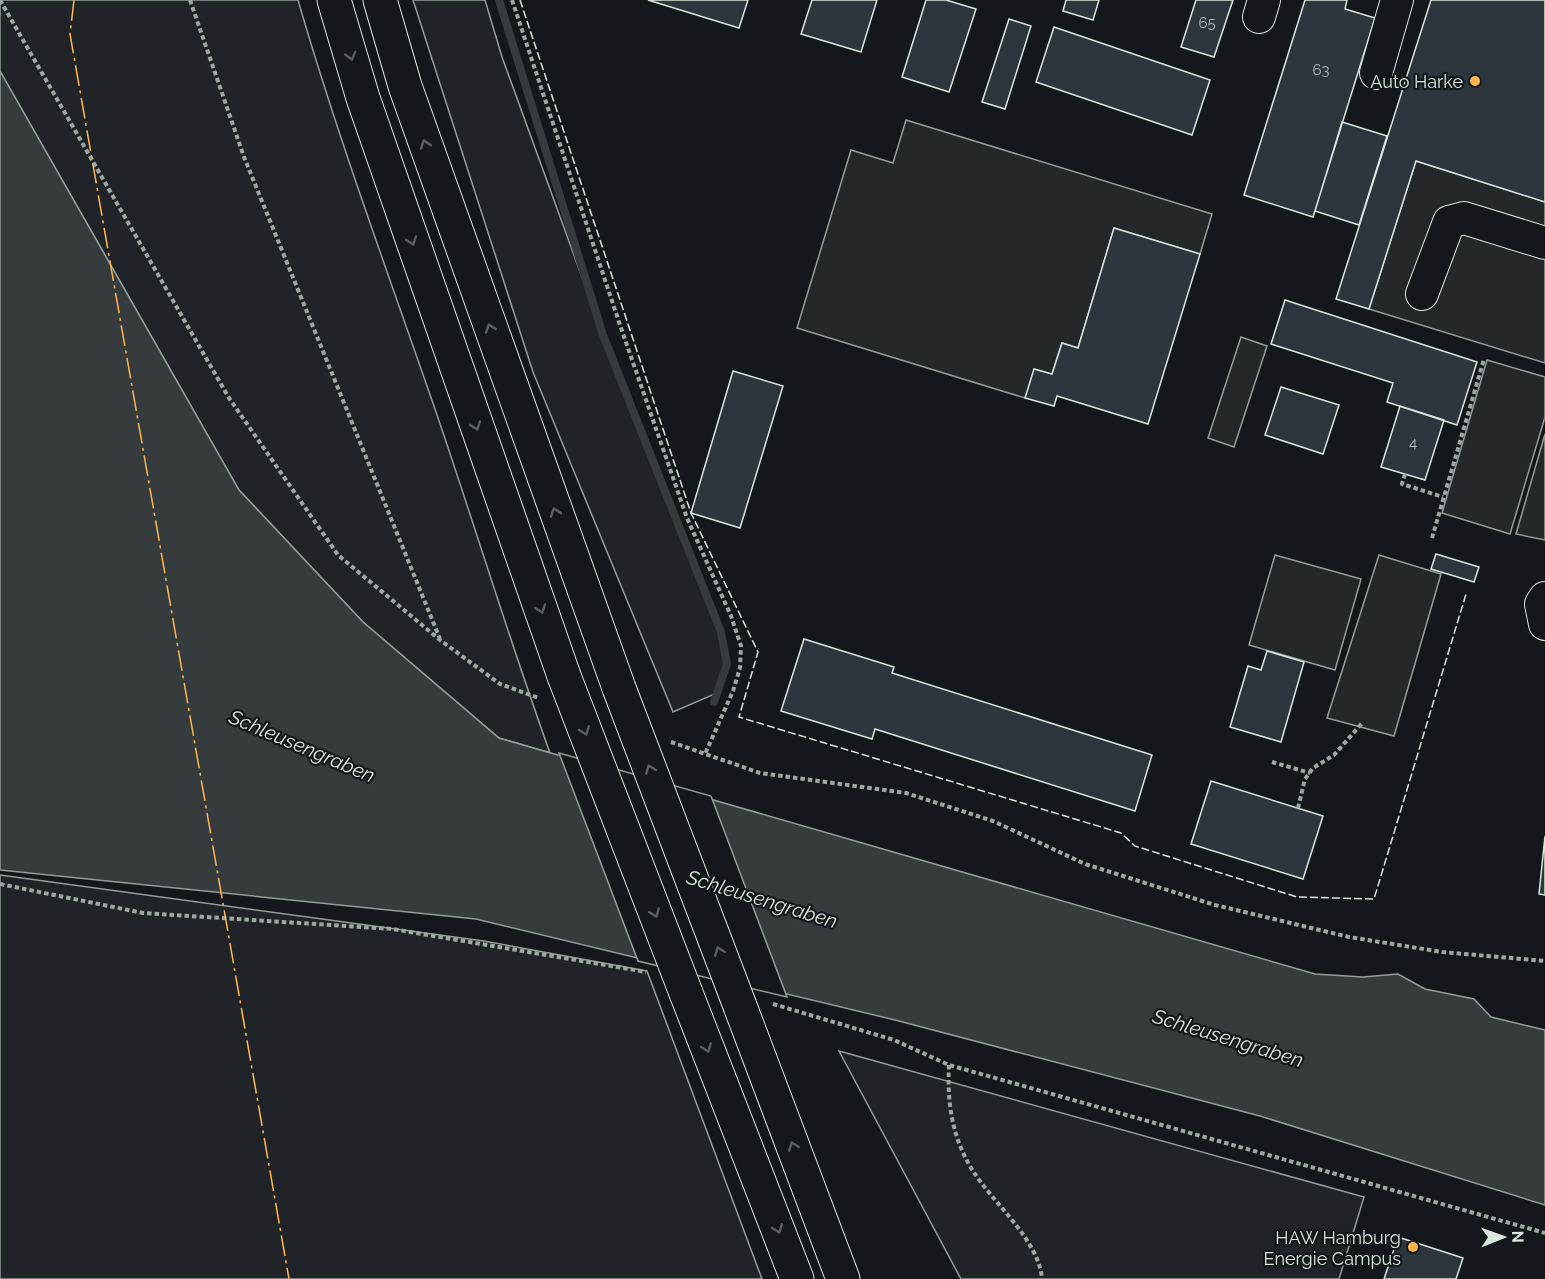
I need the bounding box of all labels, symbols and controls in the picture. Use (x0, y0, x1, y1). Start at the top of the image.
house number: 65 (1198, 14, 1216, 32)
one-way arrow (344, 50, 356, 61)
house number: 63 (1312, 61, 1330, 79)
place label: Auto Harke (1370, 71, 1463, 92)
marker: Auto Harke (1468, 74, 1482, 88)
one-way arrow (420, 140, 433, 150)
one-way arrow (405, 235, 418, 246)
one-way arrow (485, 323, 498, 334)
one-way arrow (468, 420, 481, 430)
house number: 4 (1409, 434, 1417, 452)
one-way arrow (549, 507, 562, 518)
one-way arrow (533, 604, 546, 614)
water label: Schleusengraben (225, 704, 379, 788)
one-way arrow (578, 724, 590, 735)
one-way arrow (645, 764, 657, 775)
water label: Schleusengraben (683, 864, 840, 933)
one-way arrow (648, 906, 660, 917)
one-way arrow (714, 946, 726, 957)
water label: Schleusengraben (1149, 1003, 1306, 1072)
one-way arrow (700, 1041, 712, 1052)
one-way arrow (787, 1141, 800, 1151)
north arrow (1473, 1207, 1533, 1267)
one-way arrow (771, 1223, 783, 1234)
place label: HAW Hamburg Energie Campus (1264, 1227, 1401, 1269)
text: N (1508, 1230, 1527, 1243)
marker: HAW Hamburg Energie Campus (1406, 1240, 1420, 1254)

